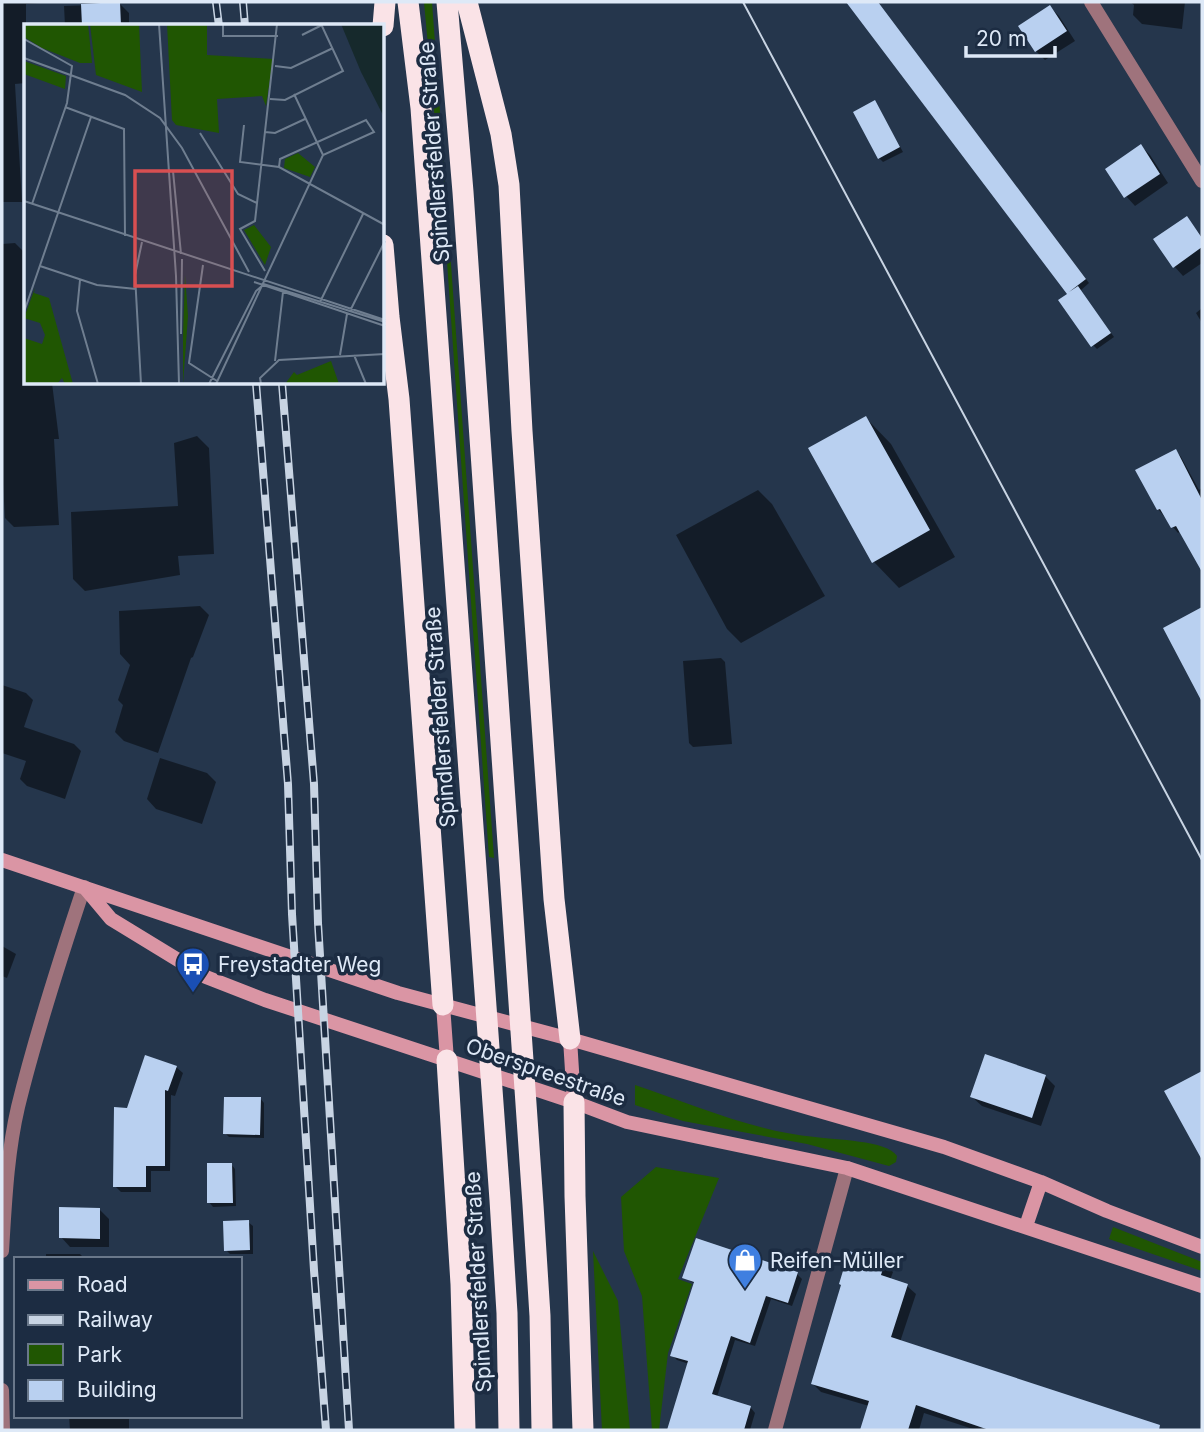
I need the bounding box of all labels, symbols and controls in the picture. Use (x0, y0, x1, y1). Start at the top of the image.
scale bar (966, 14, 1055, 58)
inset map (24, 24, 385, 385)
text: 20 m (976, 26, 1026, 51)
street label: Spindlersfelder Straße (414, 41, 454, 263)
street label: Spindlersfelder Straße (420, 606, 460, 828)
bus stop icon: Freystadter Weg (174, 945, 212, 994)
place label: Freystadter Weg (218, 952, 381, 977)
street label: Oberspreestraße (463, 1033, 629, 1111)
street label: Spindlersfelder Straße (460, 1171, 496, 1393)
shop icon: Reifen-Müller (726, 1241, 764, 1290)
place label: Reifen-Müller (770, 1248, 904, 1273)
legend (14, 1257, 242, 1418)
text: Road (77, 1272, 128, 1297)
text: Railway (77, 1307, 153, 1332)
text: Park (77, 1342, 122, 1367)
text: Building (77, 1377, 157, 1402)

